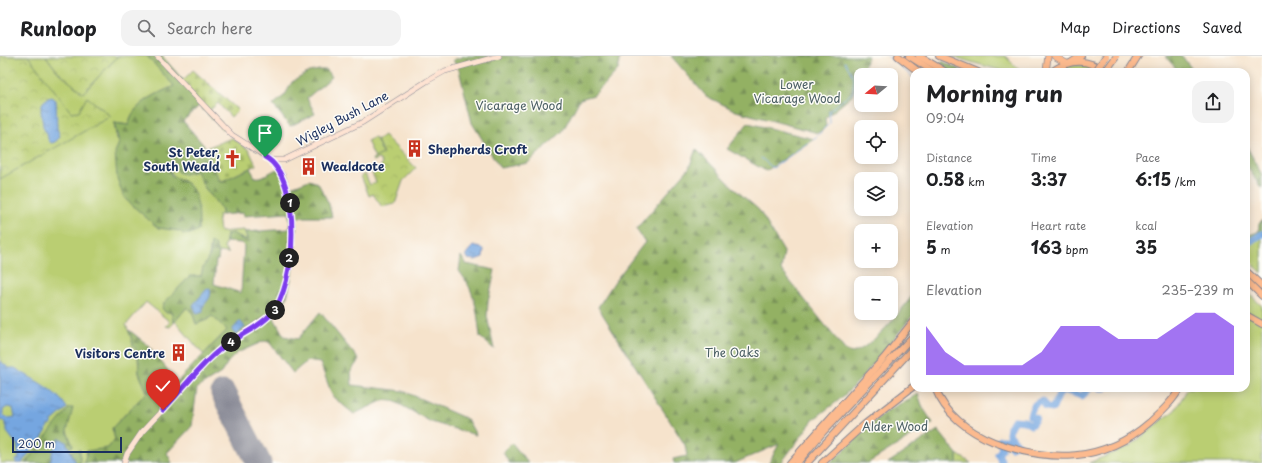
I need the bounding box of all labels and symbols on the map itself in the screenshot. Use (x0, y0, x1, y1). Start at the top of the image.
north arrow (854, 68, 898, 112)
park label: Lower Vicarage Wood (754, 75, 840, 107)
street label: Wigley Bush Lane (293, 86, 392, 150)
park label: Vicarage Wood (476, 96, 562, 114)
pin (248, 116, 282, 157)
building icon: Shepherds Croft (405, 139, 425, 159)
place label: Shepherds Croft (428, 140, 528, 158)
place label: St Peter, South Weald (143, 143, 220, 175)
church icon: St Peter, South Weald (223, 149, 243, 169)
building icon: Wealdcote (298, 156, 318, 176)
place label: Wealdcote (321, 157, 385, 175)
pin: 1 (280, 193, 300, 213)
pin: 2 (279, 248, 299, 268)
pin: 3 (265, 300, 285, 320)
pin: 4 (221, 332, 241, 352)
building icon: Visitors Centre (168, 343, 188, 363)
park label: The Oaks (705, 343, 760, 361)
place label: Visitors Centre (75, 344, 165, 362)
pin (146, 369, 180, 410)
park label: Alder Wood (862, 417, 928, 435)
scale bar (12, 435, 122, 454)

